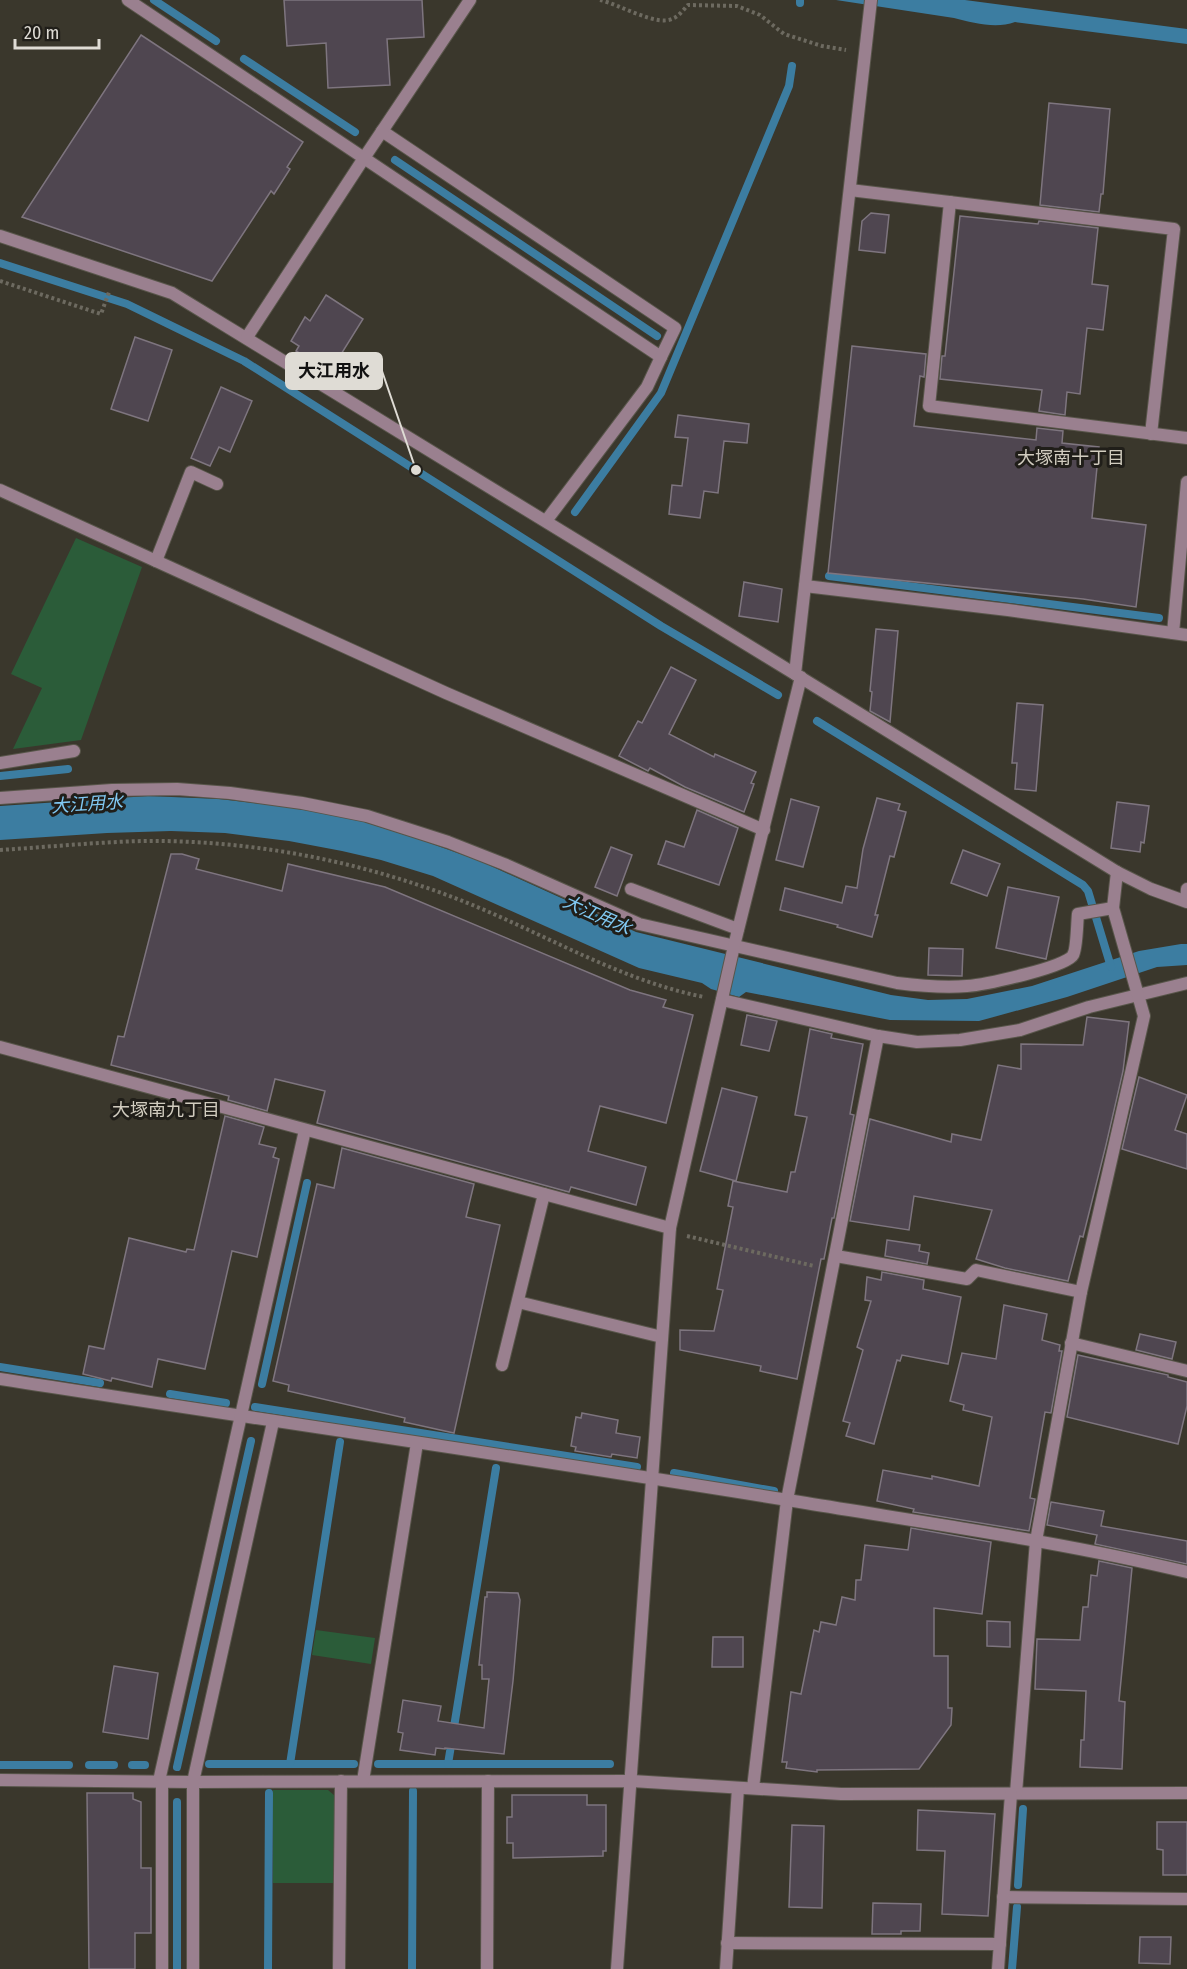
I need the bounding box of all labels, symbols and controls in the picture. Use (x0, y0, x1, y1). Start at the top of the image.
scale bar (15, 12, 99, 50)
text: 20 m (24, 22, 59, 44)
callout: 大江用水 (286, 353, 382, 389)
text: 大江用水 (298, 360, 370, 382)
district label: 大塚南十丁目 (1017, 447, 1125, 469)
water label: 大江用水 (50, 790, 126, 817)
water label: 大江用水 (560, 890, 636, 941)
district label: 大塚南九丁目 (112, 1099, 220, 1121)

